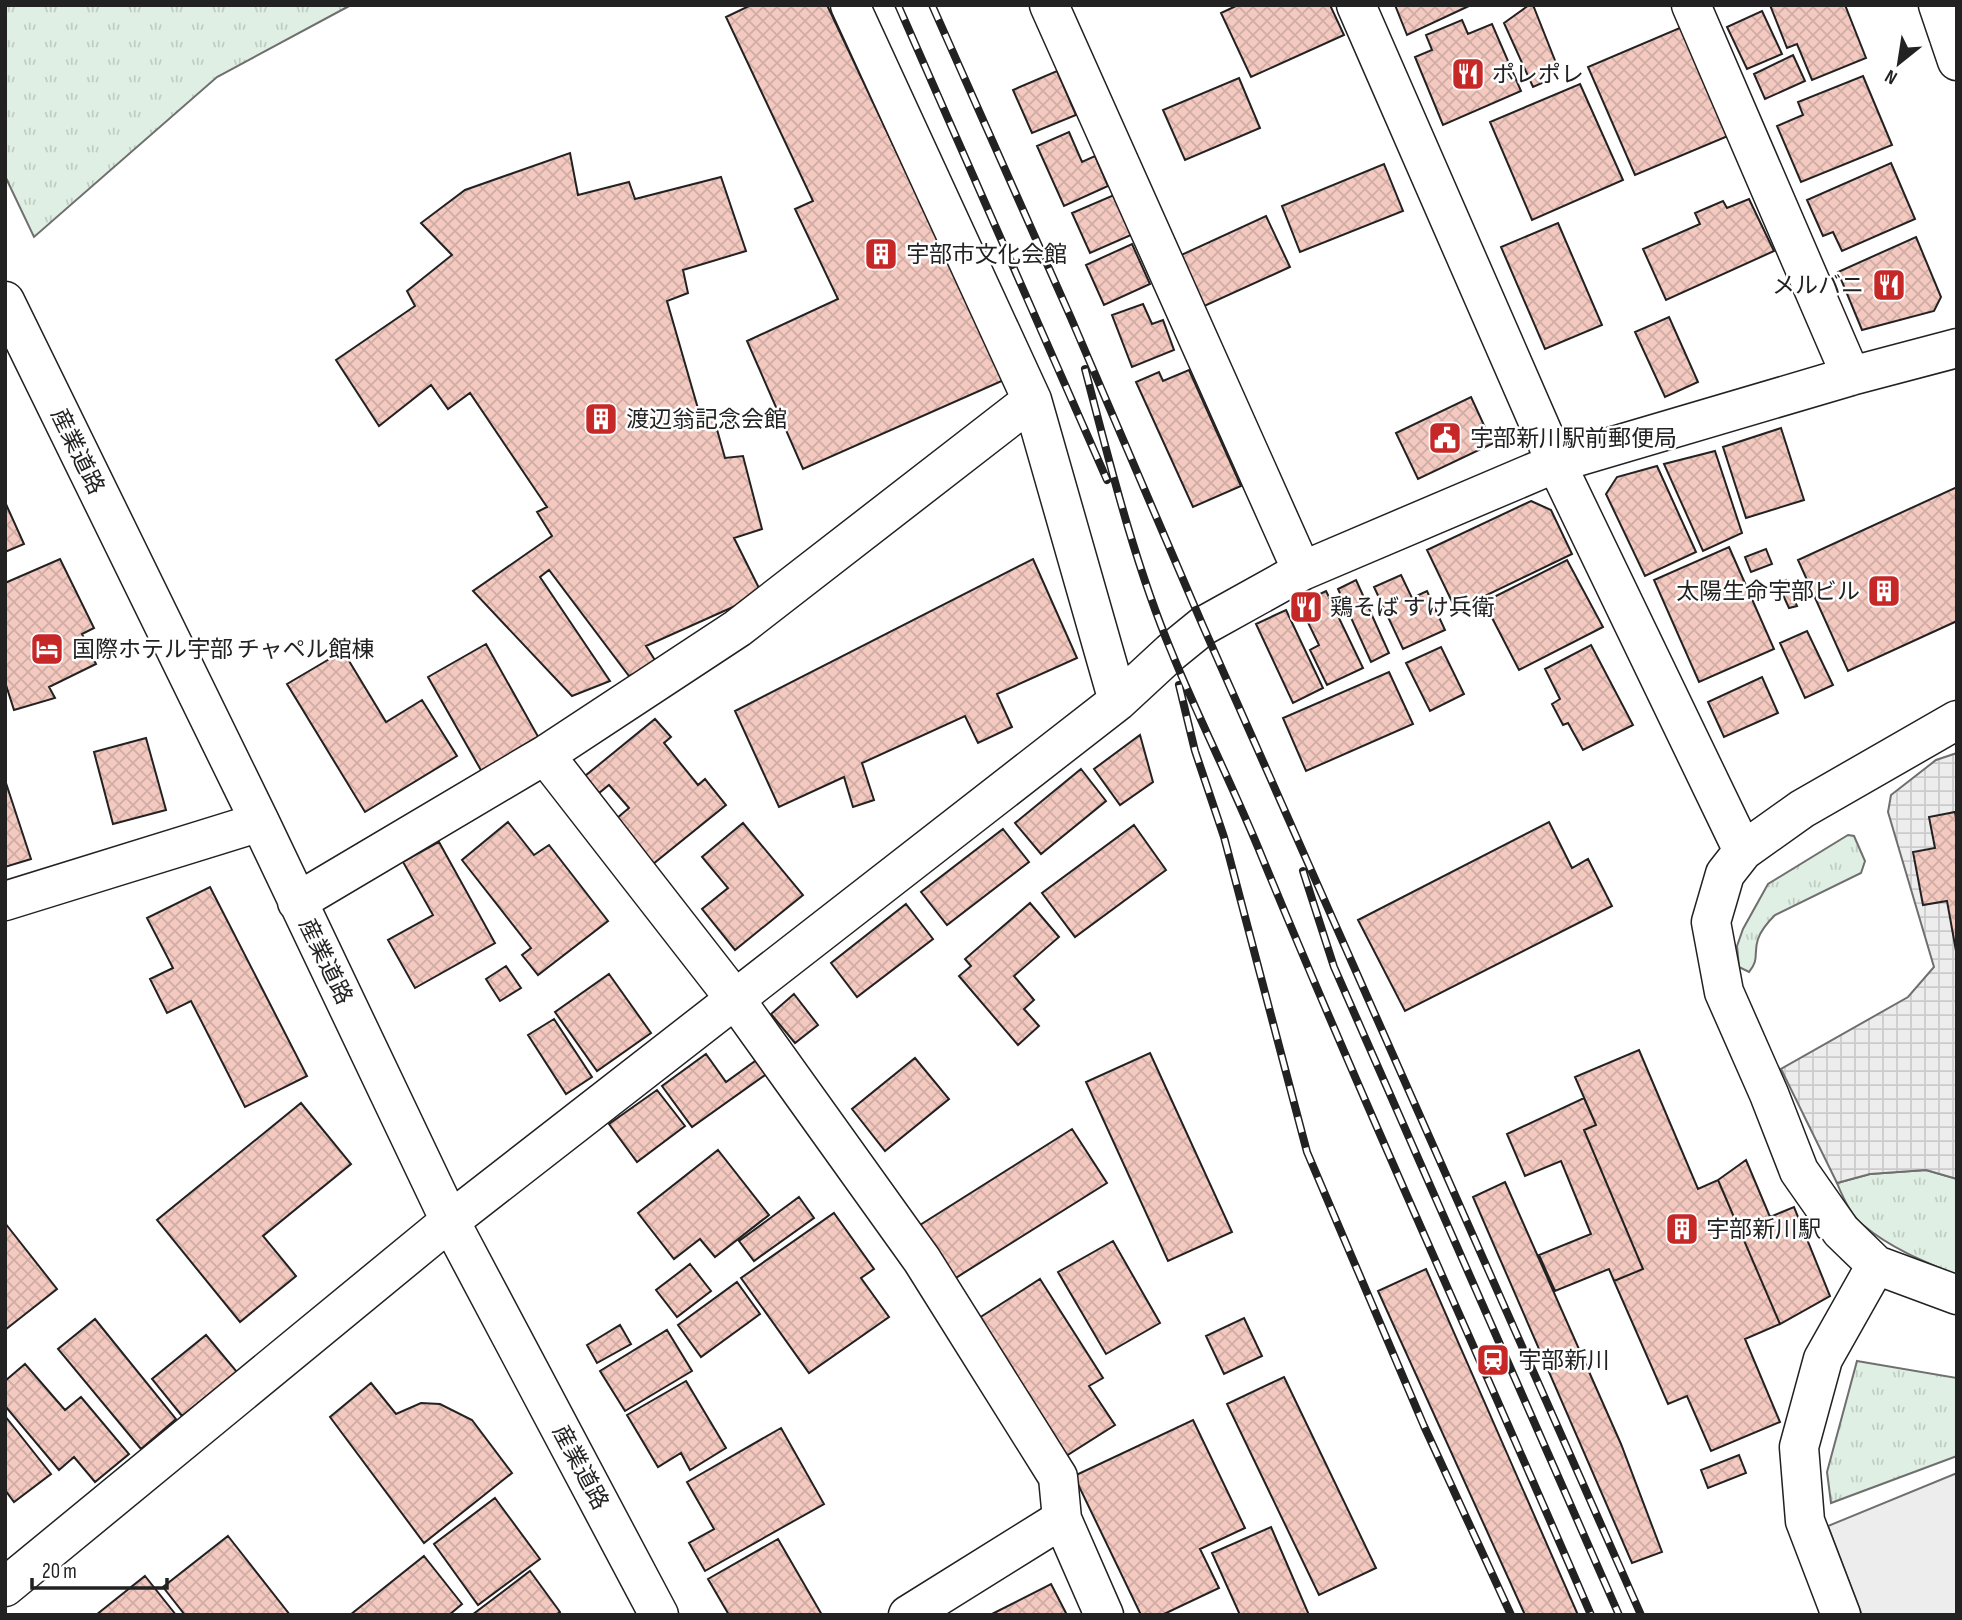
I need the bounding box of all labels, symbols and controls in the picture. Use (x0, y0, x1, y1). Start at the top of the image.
north arrow (1864, 28, 1934, 98)
restaurant icon: ポレポレ (1449, 55, 1487, 93)
place label: ポレポレ (1492, 61, 1584, 89)
text: N (1881, 64, 1901, 89)
building icon: 宇部市文化会館 (862, 235, 900, 273)
place label: 宇部市文化会館 (906, 241, 1067, 269)
restaurant icon: メルバニ (1870, 266, 1908, 304)
place label: メルバニ (1772, 272, 1864, 300)
building icon: 渡辺翁記念会館 (582, 400, 620, 438)
street label: 産業道路 (44, 404, 110, 499)
place label: 渡辺翁記念会館 (626, 406, 787, 434)
public building icon: 宇部新川駅前郵便局 (1426, 419, 1464, 457)
place label: 宇部新川駅前郵便局 (1470, 425, 1677, 453)
building icon: 太陽生命宇部ビル (1865, 572, 1903, 610)
place label: 太陽生命宇部ビル (1676, 578, 1860, 606)
restaurant icon: 鶏そば すけ兵衛 (1287, 588, 1325, 626)
place label: 鶏そば すけ兵衛 (1330, 594, 1495, 622)
hotel icon: 国際ホテル宇部 チャペル館棟 (28, 630, 66, 668)
place label: 国際ホテル宇部 チャペル館棟 (72, 636, 374, 664)
street label: 産業道路 (292, 914, 358, 1009)
building icon: 宇部新川駅 (1663, 1210, 1701, 1248)
place label: 宇部新川駅 (1706, 1216, 1821, 1244)
station icon: 宇部新川 (1474, 1341, 1512, 1379)
place label: 宇部新川 (1518, 1347, 1610, 1375)
street label: 産業道路 (546, 1420, 614, 1515)
scale bar (32, 1546, 166, 1590)
text: 20 m (42, 1559, 77, 1584)

